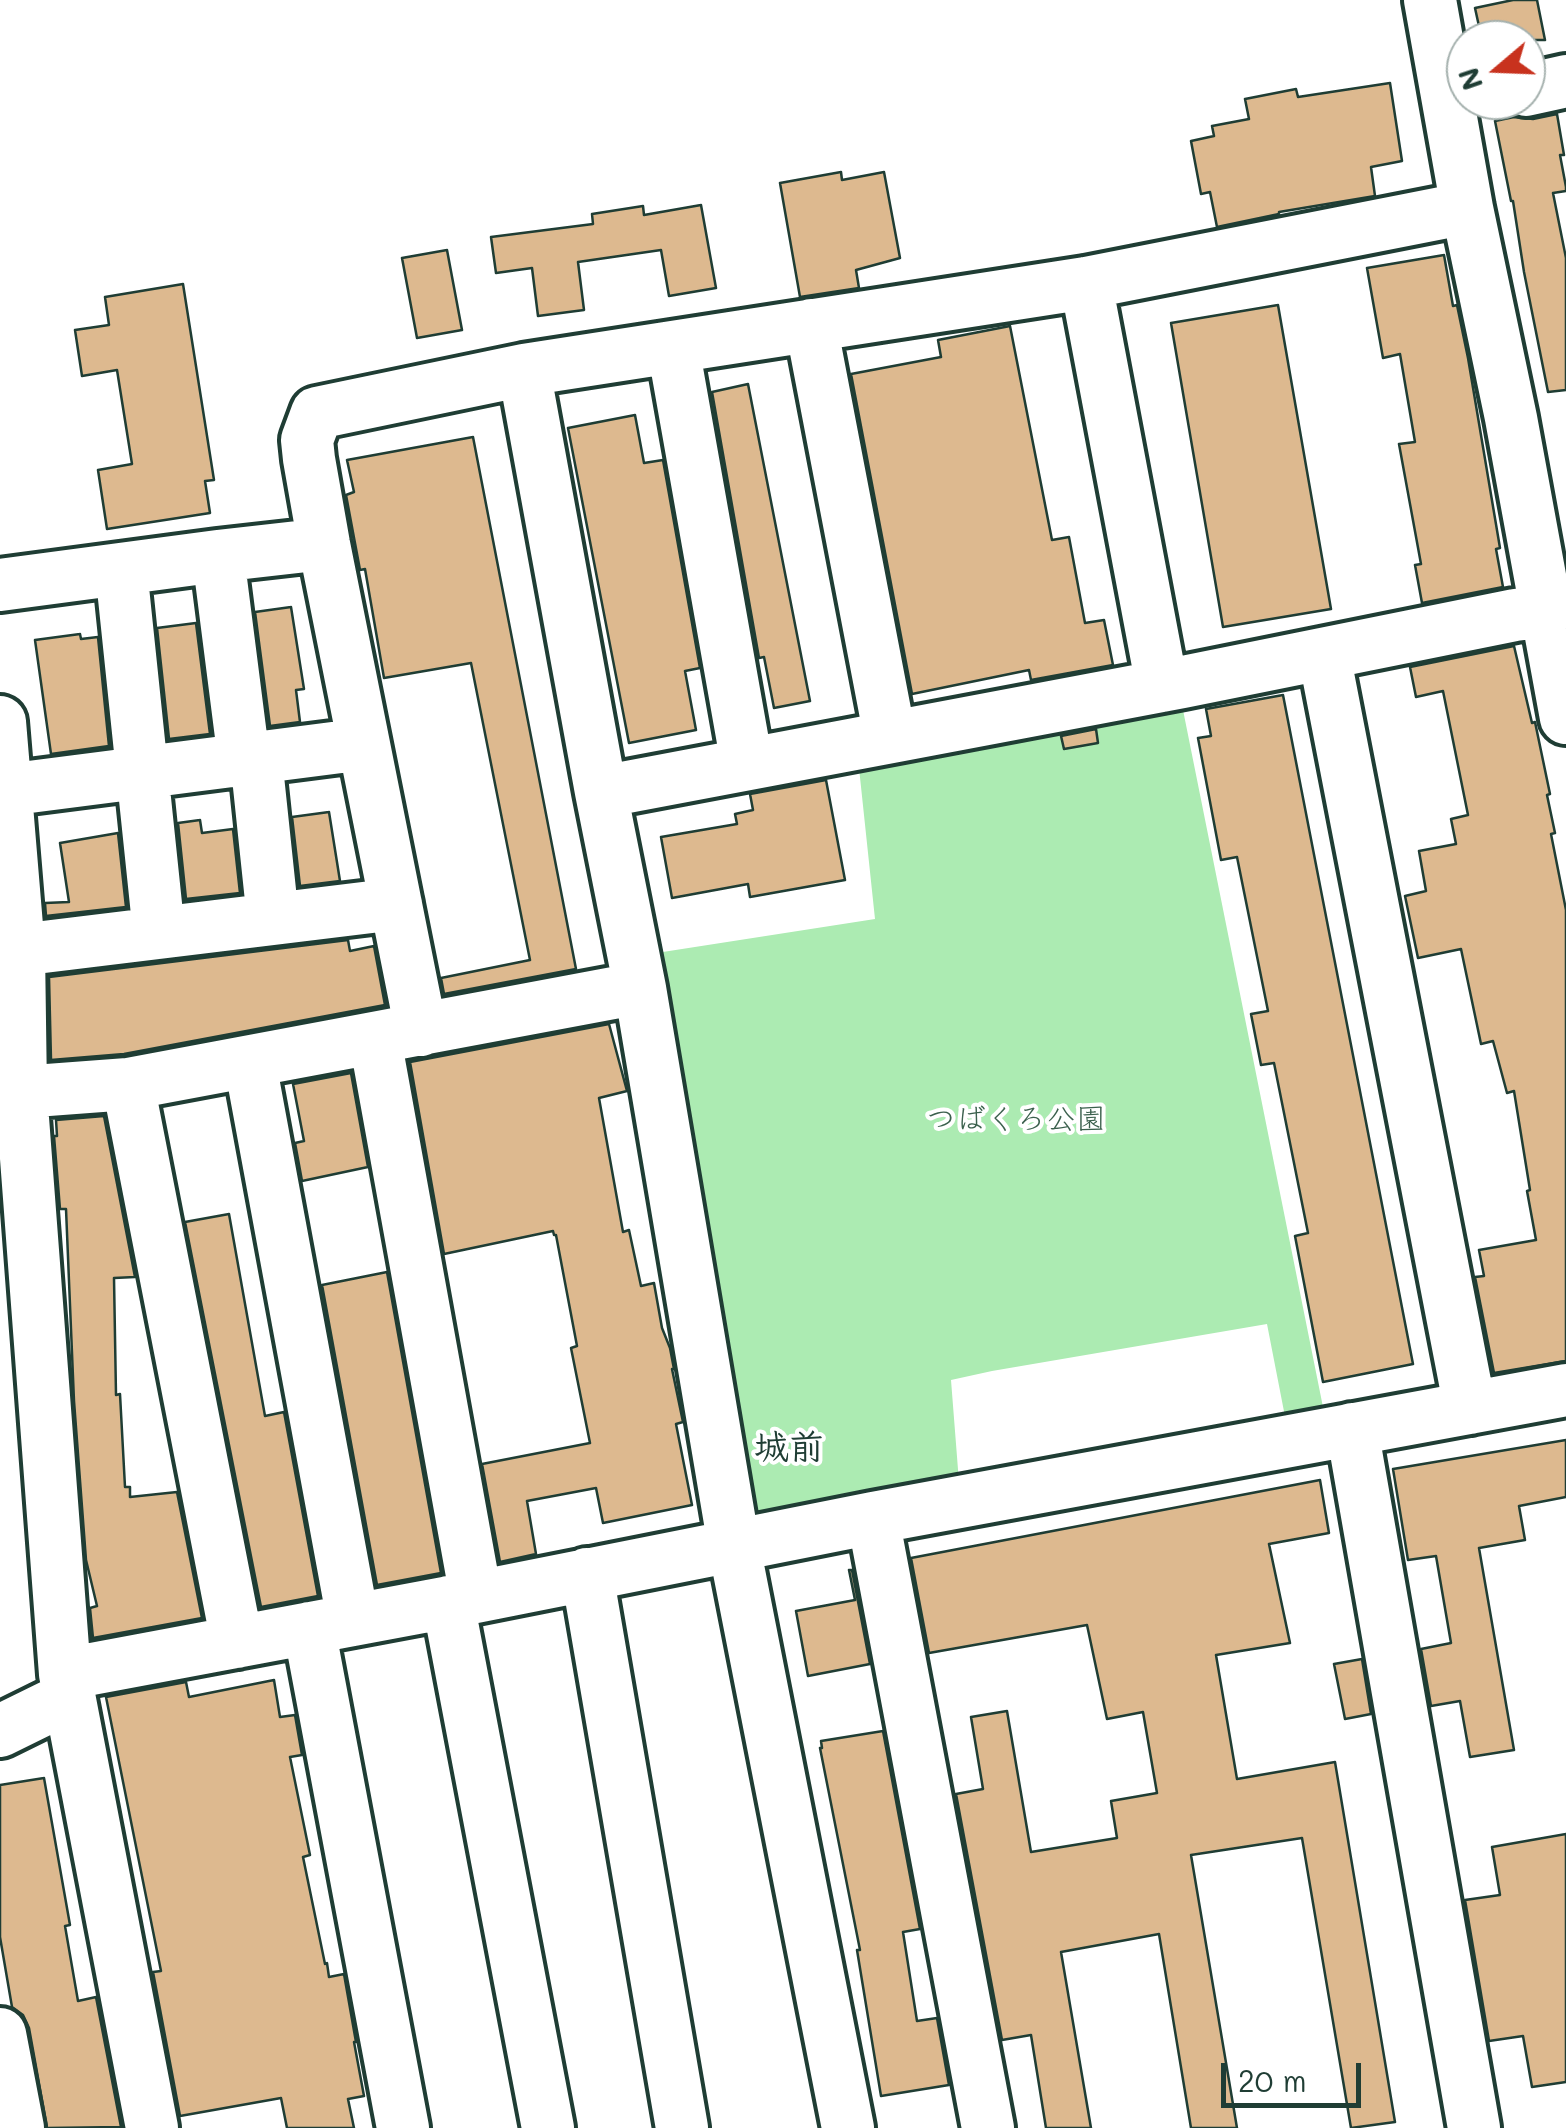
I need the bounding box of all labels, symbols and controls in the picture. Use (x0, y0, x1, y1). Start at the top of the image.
north arrow (1446, 20, 1546, 120)
text: N (1449, 63, 1490, 95)
park label: つばくろ公園 (926, 1102, 1106, 1138)
district label: 城前 (754, 1427, 824, 1469)
scale bar (1226, 2043, 1366, 2105)
text: 20 m (1238, 2060, 1307, 2100)

